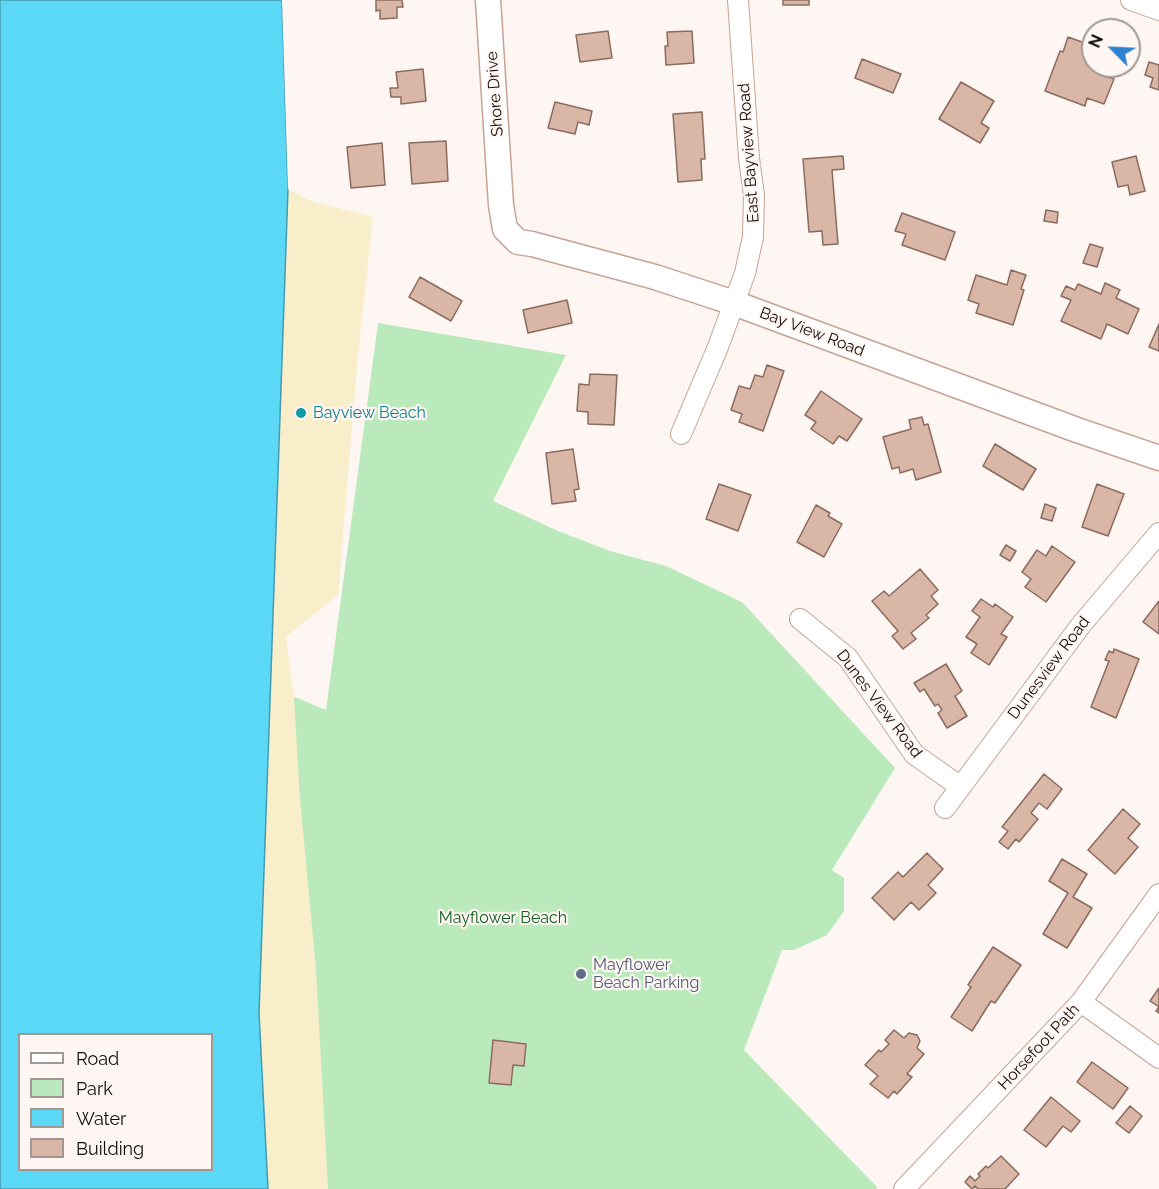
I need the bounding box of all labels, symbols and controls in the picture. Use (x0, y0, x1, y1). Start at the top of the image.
north arrow (1081, 18, 1141, 78)
text: N (1085, 32, 1107, 51)
street label: Shore Drive (482, 51, 508, 137)
street label: East Bayview Road (735, 82, 763, 224)
street label: Bay View Road (757, 303, 867, 361)
place label: Bayview Beach (313, 403, 426, 423)
marker: Bayview Beach (294, 406, 308, 420)
street label: Dunesview Road (1004, 613, 1094, 723)
street label: Dunes View Road (832, 646, 926, 762)
park label: Mayflower Beach (439, 908, 567, 928)
place label: Mayflower Beach Parking (593, 955, 699, 993)
marker: Mayflower Beach Parking (574, 967, 588, 981)
street label: Horsefoot Path (994, 1000, 1084, 1094)
legend (18, 1033, 213, 1171)
text: Road (76, 1048, 119, 1069)
text: Park (76, 1078, 113, 1099)
text: Water (76, 1108, 126, 1129)
text: Building (76, 1138, 144, 1159)

